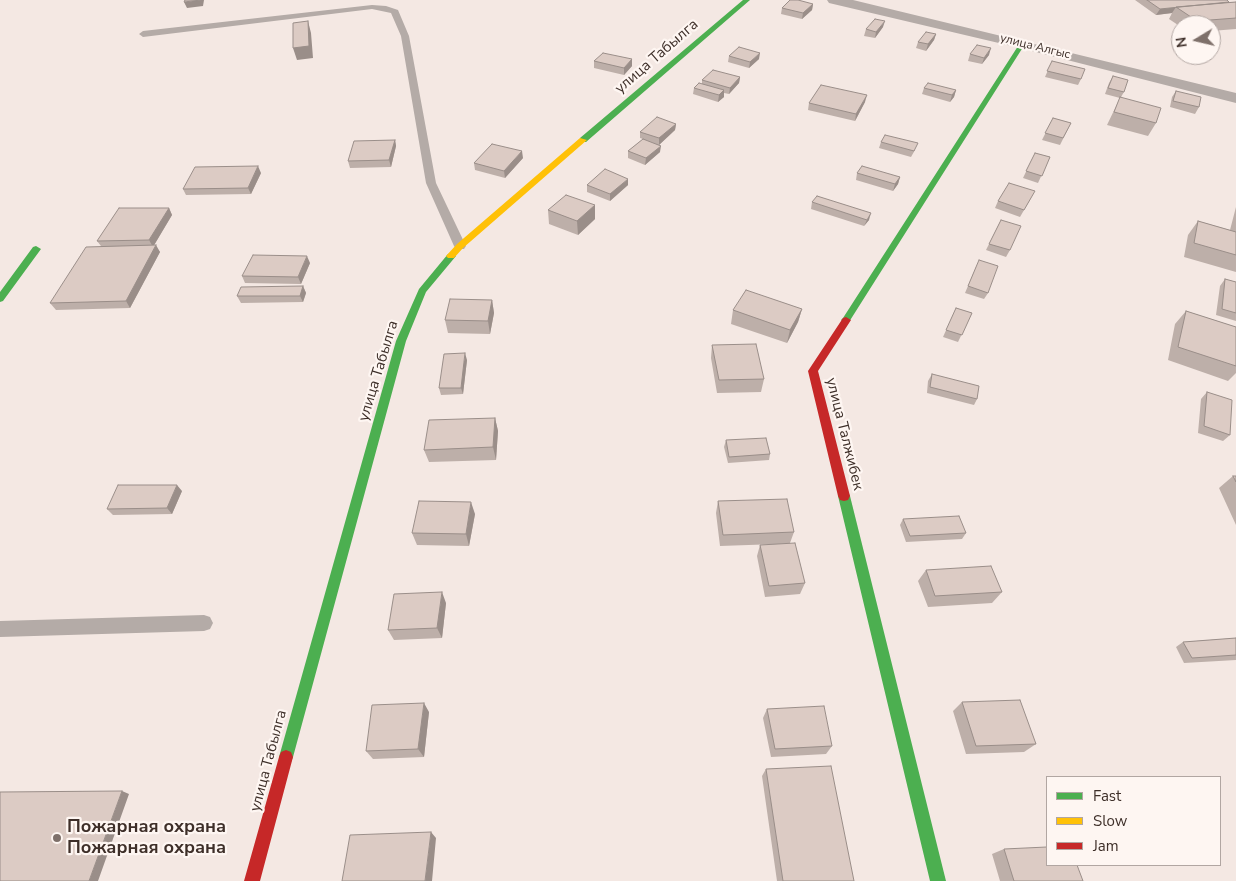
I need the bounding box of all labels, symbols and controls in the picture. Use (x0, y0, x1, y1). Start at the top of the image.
north arrow (1171, 15, 1221, 65)
street label: улица Табылга (612, 16, 702, 98)
street label: улица Алгыс (998, 31, 1072, 63)
text: N (1171, 36, 1192, 49)
street label: улица Табылга (355, 318, 403, 424)
street label: улица Талжибек (821, 376, 867, 492)
street label: улица Табылга (247, 708, 291, 814)
legend (1046, 776, 1221, 866)
text: Fast (1093, 786, 1121, 806)
text: Slow (1093, 811, 1127, 831)
place label: Пожарная охрана Пожарная охрана (67, 817, 226, 860)
marker: Пожарная охрана Пожарная охрана (51, 832, 63, 844)
text: Jam (1093, 836, 1119, 856)

